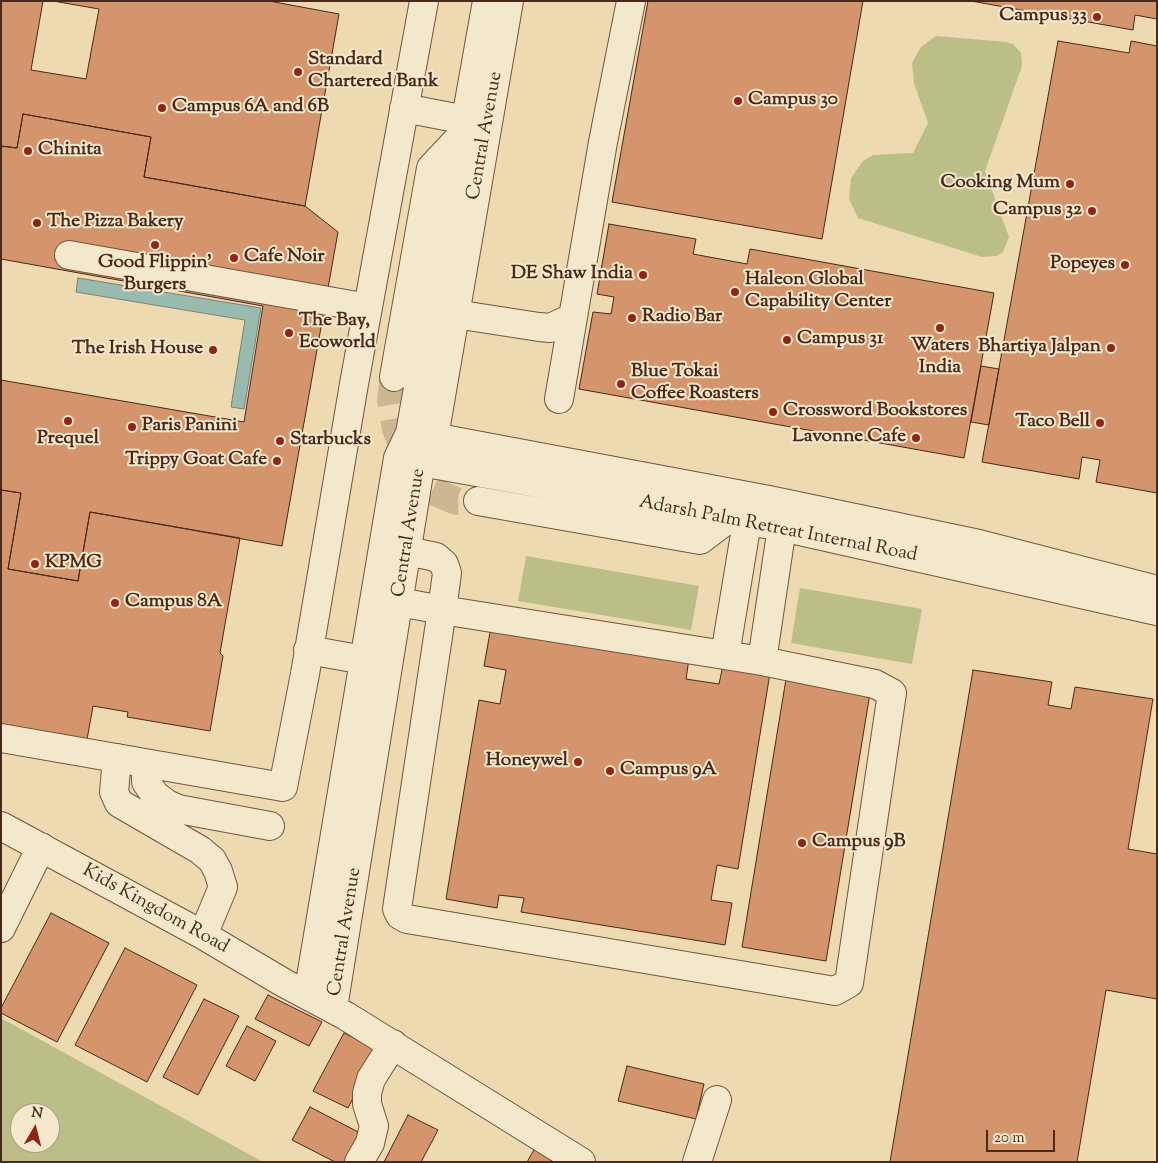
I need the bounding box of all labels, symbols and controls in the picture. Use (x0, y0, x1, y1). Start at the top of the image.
place label: Campus 33 (999, 6, 1087, 28)
marker: Campus 33 (1091, 11, 1103, 23)
place label: Standard Chartered Bank (308, 50, 439, 94)
marker: Standard Chartered Bank (292, 66, 304, 78)
street label: Central Avenue (463, 70, 509, 202)
place label: Campus 30 (748, 90, 838, 112)
marker: Campus 30 (732, 95, 744, 107)
place label: Campus 6A and 6B (172, 97, 329, 119)
marker: Campus 6A and 6B (156, 102, 168, 114)
place label: Chinita (38, 140, 102, 162)
marker: Chinita (22, 145, 34, 157)
place label: Cooking Mum (941, 173, 1060, 195)
marker: Cooking Mum (1064, 178, 1076, 190)
place label: Campus 32 (993, 200, 1082, 222)
marker: Campus 32 (1086, 205, 1098, 217)
place label: The Pizza Bakery (47, 212, 183, 234)
marker: The Pizza Bakery (31, 217, 43, 229)
marker: Good Flippin' Burgers (149, 239, 161, 251)
place label: Cafe Noir (244, 247, 325, 269)
marker: Cafe Noir (228, 252, 240, 264)
place label: Good Flippin' Burgers (98, 253, 212, 297)
place label: Popeyes (1050, 254, 1115, 276)
marker: Popeyes (1119, 259, 1131, 271)
place label: DE Shaw India (511, 264, 633, 286)
marker: DE Shaw India (637, 269, 649, 281)
place label: Haleon Global Capability Center (745, 270, 891, 314)
marker: Haleon Global Capability Center (729, 286, 741, 298)
place label: Radio Bar (642, 307, 722, 329)
place label: The Bay, Ecoworld (299, 311, 376, 355)
marker: Radio Bar (626, 312, 638, 324)
marker: Waters India (934, 322, 946, 334)
marker: The Bay, Ecoworld (283, 327, 295, 339)
place label: Campus 31 (797, 329, 883, 351)
marker: Campus 31 (781, 334, 793, 346)
place label: Waters India (911, 336, 969, 380)
place label: Bhartiya Jalpan (978, 337, 1101, 359)
place label: The Irish House (72, 339, 203, 361)
marker: Bhartiya Jalpan (1105, 342, 1117, 354)
marker: The Irish House (207, 344, 219, 356)
place label: Blue Tokai Coffee Roasters (631, 362, 759, 406)
marker: Blue Tokai Coffee Roasters (615, 378, 627, 390)
place label: Crossword Bookstores (783, 401, 967, 423)
marker: Crossword Bookstores (767, 406, 779, 418)
place label: Taco Bell (1015, 412, 1090, 434)
marker: Prequel (62, 415, 74, 427)
place label: Paris Panini (142, 416, 237, 438)
marker: Taco Bell (1094, 417, 1106, 429)
marker: Paris Panini (126, 421, 138, 433)
place label: Lavonne Cafe (792, 427, 906, 449)
place label: Prequel (37, 429, 99, 451)
place label: Starbucks (290, 430, 371, 452)
marker: Lavonne Cafe (910, 432, 922, 444)
marker: Starbucks (274, 435, 286, 447)
place label: Trippy Goat Cafe (125, 450, 267, 472)
marker: Trippy Goat Cafe (271, 455, 283, 467)
street label: Central Avenue (389, 467, 431, 599)
street label: Adarsh Palm Retreat Internal Road (637, 492, 919, 568)
place label: KPMG (45, 553, 102, 575)
marker: KPMG (29, 558, 41, 570)
place label: Campus 8A (125, 592, 222, 614)
marker: Campus 8A (109, 597, 121, 609)
place label: Honeywel (486, 751, 568, 773)
marker: Honeywel (572, 756, 584, 768)
place label: Campus 9A (620, 760, 717, 782)
marker: Campus 9A (604, 765, 616, 777)
place label: Campus 9B (812, 832, 906, 854)
marker: Campus 9B (796, 837, 808, 849)
street label: Kids Kingdom Road (78, 860, 232, 960)
street label: Central Avenue (325, 866, 367, 998)
north arrow (10, 1103, 60, 1153)
text: N (30, 1103, 44, 1125)
scale bar (988, 1120, 1057, 1152)
text: 20 m (994, 1128, 1025, 1149)

